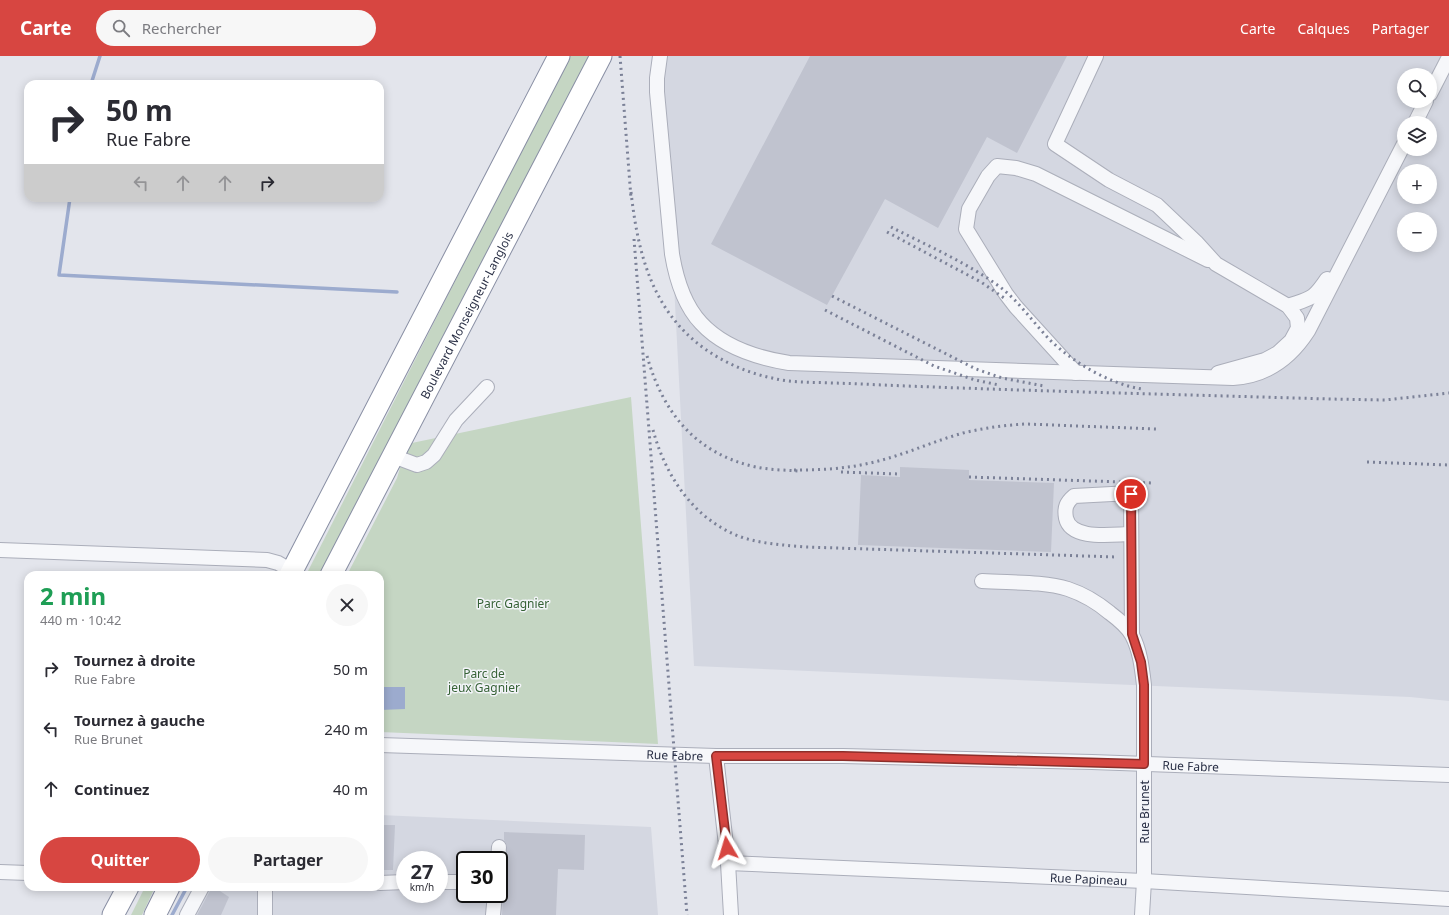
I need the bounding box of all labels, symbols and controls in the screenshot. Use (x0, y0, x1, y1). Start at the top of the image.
search box (96, 10, 376, 46)
text: Carte (20, 15, 72, 41)
icon: search (110, 17, 132, 39)
text: Rechercher (142, 18, 221, 38)
text: Carte (1240, 19, 1276, 38)
text: Calques (1298, 19, 1350, 38)
text: Partager (1372, 19, 1429, 38)
map controls (1397, 68, 1437, 252)
button: search (1397, 68, 1437, 108)
text: 50 m (106, 91, 173, 129)
icon: right (40, 96, 92, 148)
button: layers (1397, 116, 1437, 156)
text: Rue Fabre (106, 127, 191, 151)
button: + (1397, 164, 1437, 204)
icon: left (130, 172, 152, 194)
icon: ahead (172, 172, 194, 194)
icon: ahead (214, 172, 236, 194)
icon: right (256, 172, 278, 194)
button: − (1397, 212, 1437, 252)
street label: Boulevard Monseigneur-Langlois (416, 228, 517, 402)
pin (1114, 477, 1148, 511)
icon: arrive (1120, 483, 1142, 505)
text: 2 min (40, 579, 106, 612)
button: close (326, 584, 368, 626)
park label: Parc Gagnier (477, 595, 549, 612)
text: 440 m · 10:42 (40, 611, 121, 629)
text: Tournez à droite (74, 650, 195, 670)
icon: right (40, 658, 62, 680)
text: 50 m (333, 659, 368, 679)
park label: Parc de jeux Gagnier (447, 665, 520, 696)
text: Rue Fabre (74, 670, 135, 688)
text: Tournez à gauche (74, 710, 205, 730)
icon: left (40, 718, 62, 740)
text: 240 m (324, 719, 368, 739)
text: Rue Brunet (74, 730, 143, 748)
street label: Rue Fabre (646, 745, 704, 764)
street label: Rue Fabre (1162, 756, 1220, 775)
icon: ahead (40, 778, 62, 800)
text: Continuez (74, 779, 149, 799)
text: 40 m (333, 779, 368, 799)
street label: Rue Brunet (1136, 780, 1153, 844)
position arrow (706, 827, 748, 869)
button: Quitter (40, 837, 200, 883)
button: Partager (208, 837, 368, 883)
speed limit sign: 30 (456, 851, 508, 903)
text: 27 (411, 858, 433, 885)
street label: Rue Papineau (1050, 868, 1128, 889)
text: km/h (410, 880, 434, 894)

